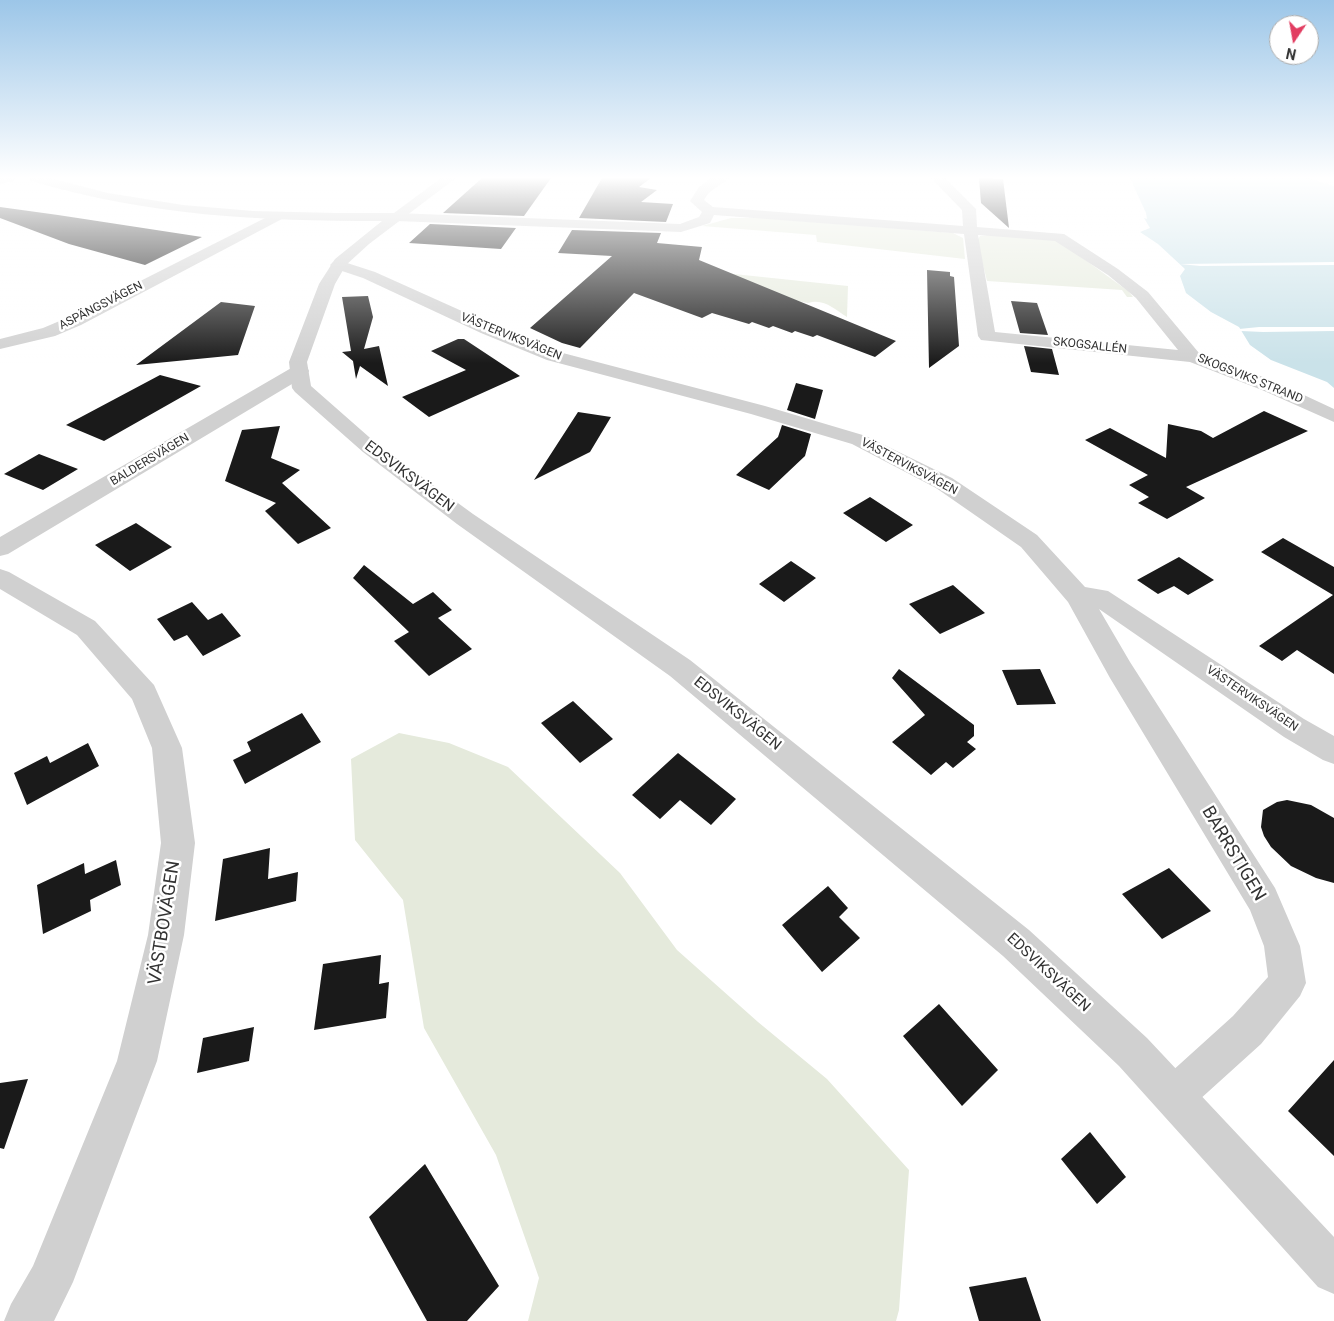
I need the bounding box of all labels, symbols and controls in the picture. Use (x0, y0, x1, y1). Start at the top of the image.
north arrow (1269, 15, 1319, 65)
text: N (1285, 45, 1298, 63)
street label: ASPÄNGSVÄGEN (57, 279, 145, 333)
street label: VÄSTERVIKSVÄGEN (458, 310, 564, 364)
street label: SKOGSALLÉN (1052, 335, 1128, 357)
street label: SKOGSVIKS STRAND (1195, 351, 1305, 407)
street label: BALDERSVÄGEN (108, 431, 192, 489)
street label: VÄSTERVIKSVÄGEN (858, 435, 960, 499)
street label: EDSVIKSVÄGEN (361, 438, 457, 516)
street label: VÄSTERVIKSVÄGEN (1203, 663, 1301, 735)
street label: EDSVIKSVÄGEN (690, 673, 784, 755)
street label: BARRSTIGEN (1196, 803, 1270, 905)
street label: VÄSTBOVÄGEN (145, 860, 185, 986)
street label: EDSVIKSVÄGEN (1003, 930, 1093, 1016)

